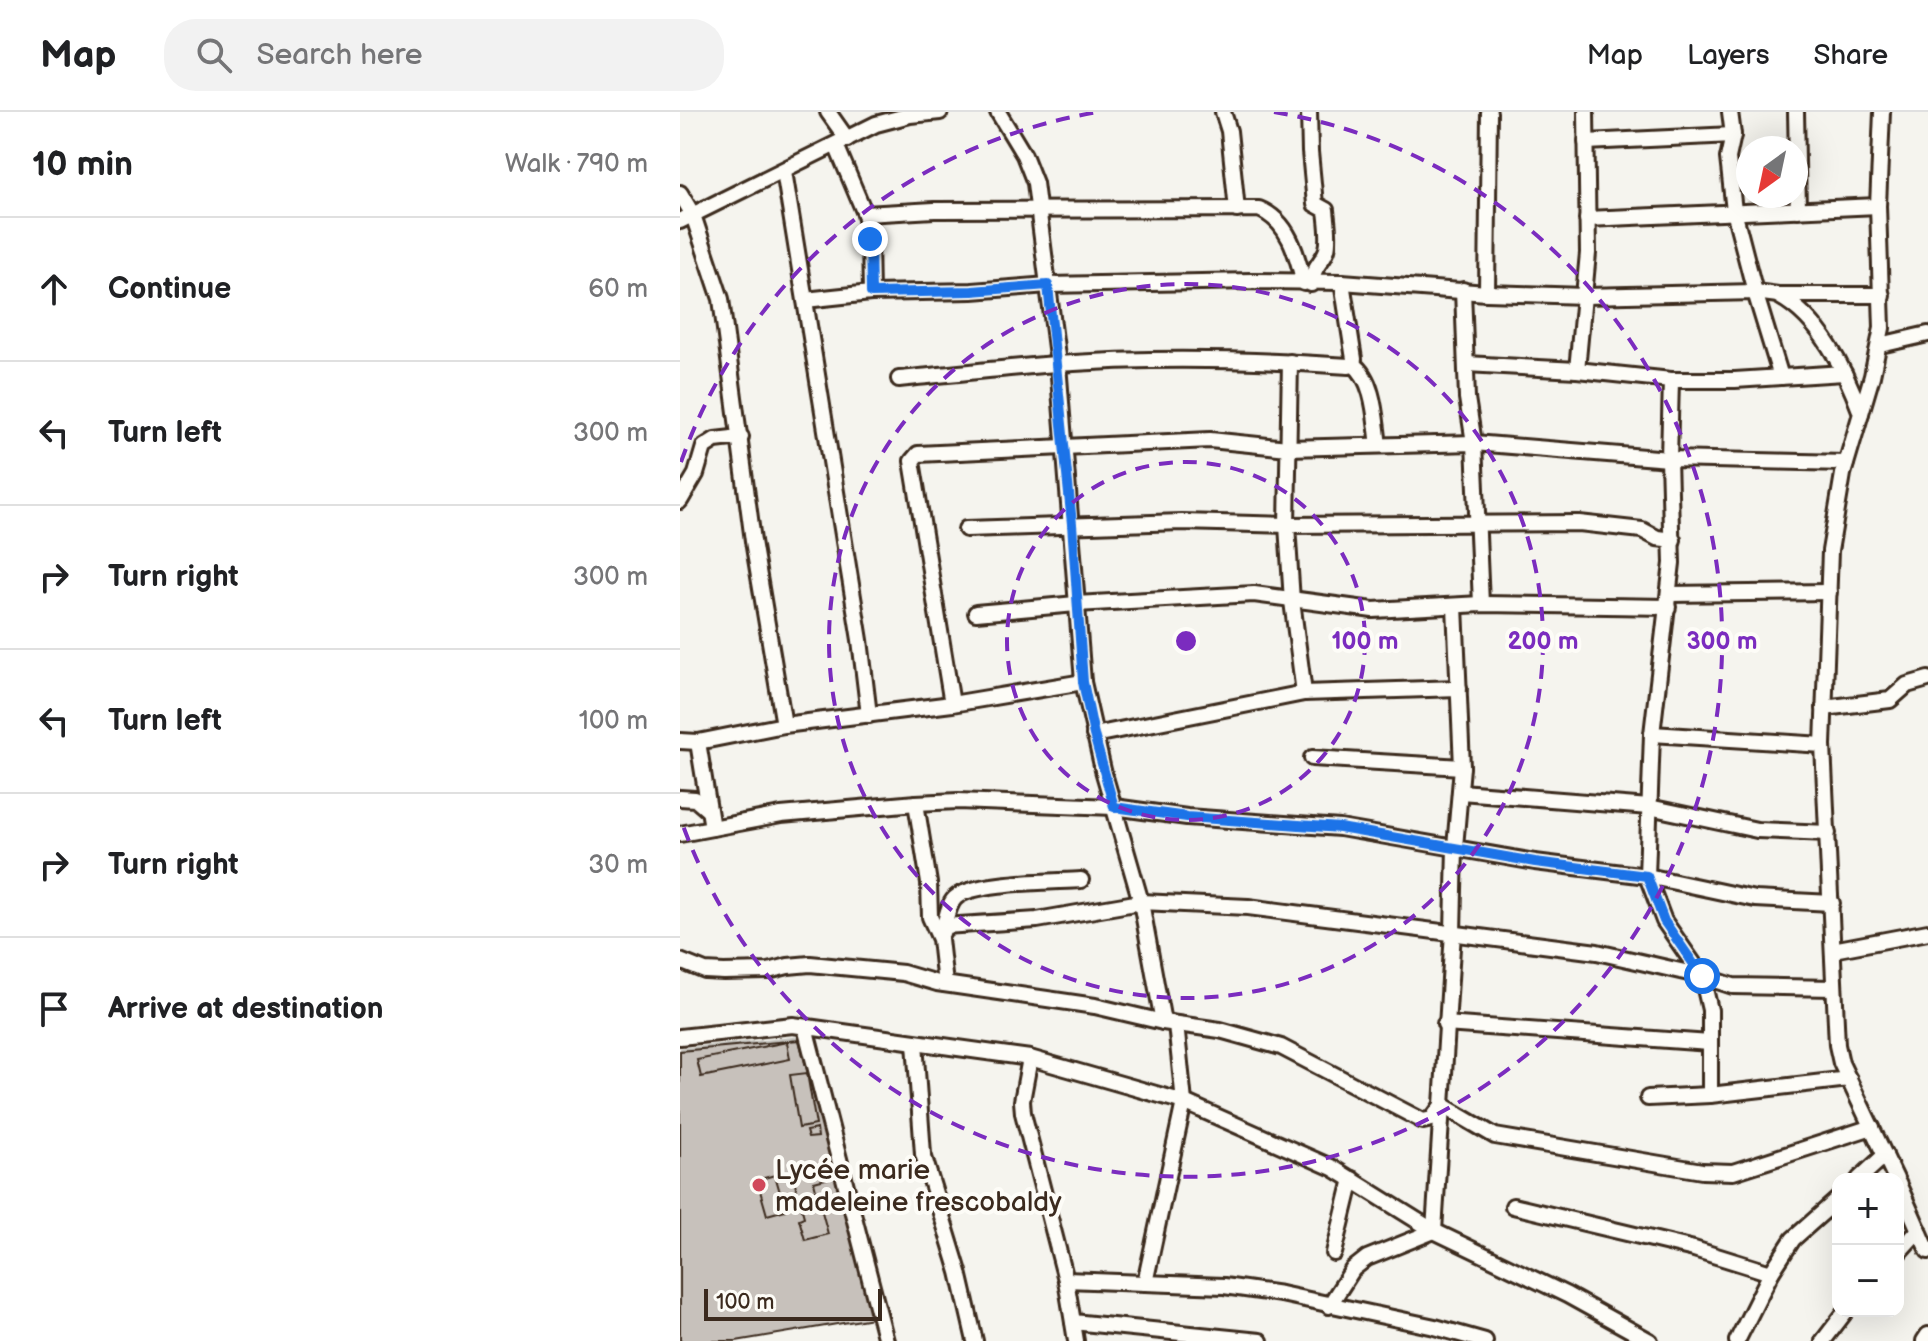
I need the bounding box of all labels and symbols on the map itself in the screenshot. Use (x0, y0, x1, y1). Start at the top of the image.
north arrow (1736, 136, 1808, 208)
route end (852, 221, 888, 257)
centre of rings (1172, 627, 1200, 655)
text: 100 m (1332, 627, 1398, 656)
text: 200 m (1508, 627, 1578, 656)
text: 300 m (1687, 627, 1757, 656)
route start (1684, 958, 1720, 994)
place label: Lycée marie madeleine frescobaldy (775, 1154, 1062, 1219)
marker: Lycée marie madeleine frescobaldy (750, 1176, 768, 1194)
scale bar (704, 1285, 882, 1321)

